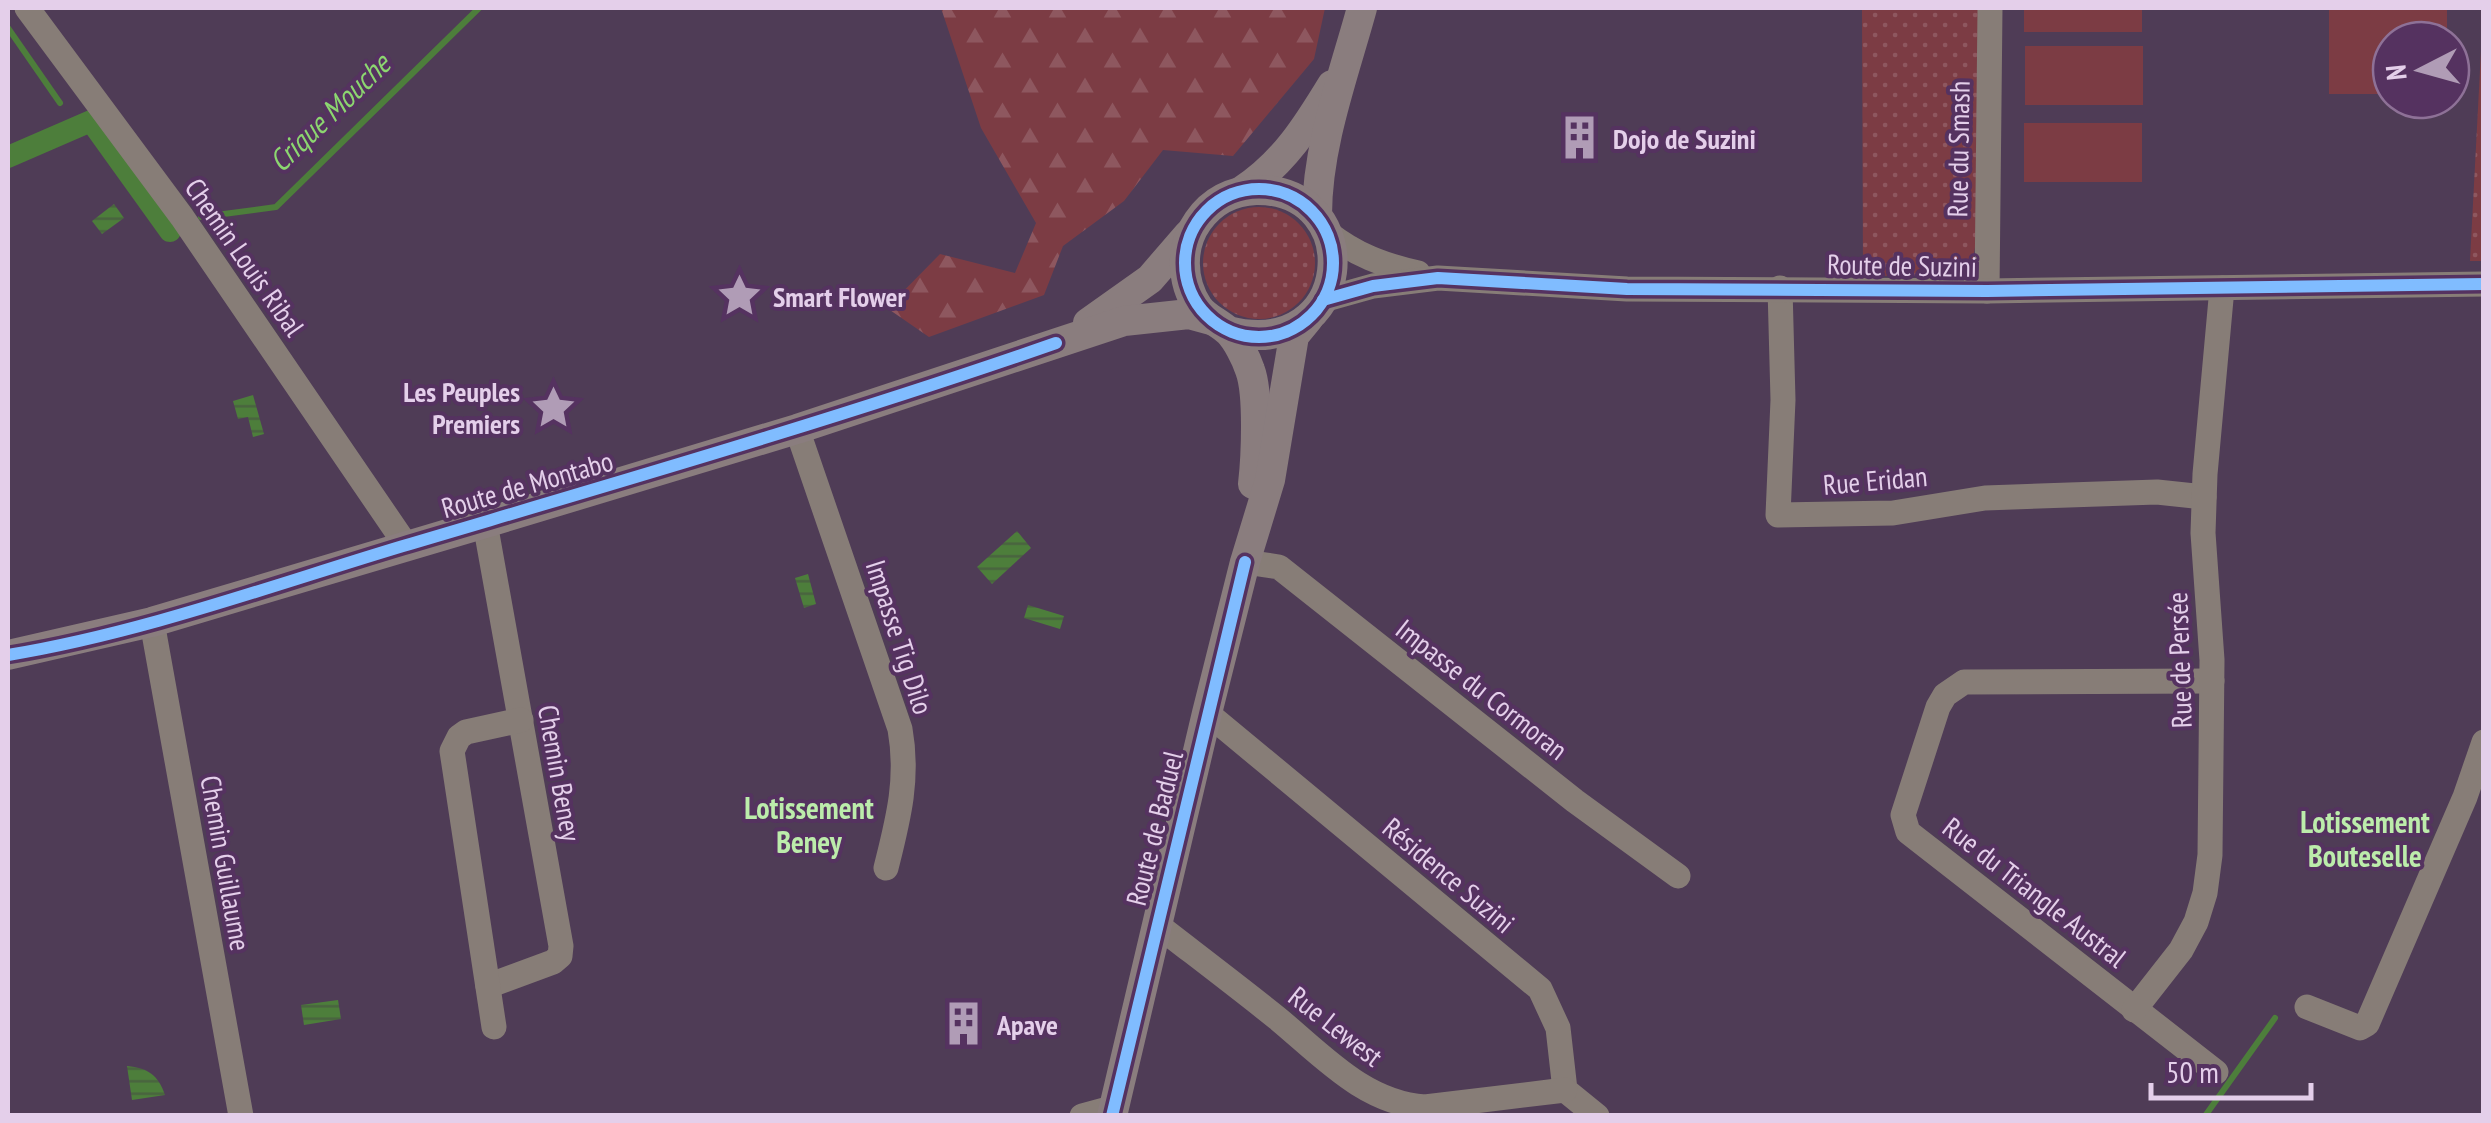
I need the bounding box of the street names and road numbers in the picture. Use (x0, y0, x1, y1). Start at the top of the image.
street label: Rue du Smash (1938, 80, 1978, 218)
street label: Chemin Louis Ribal (177, 171, 313, 344)
street label: Route de Suzini (1827, 245, 1977, 285)
street label: Route de Montabo (437, 442, 617, 526)
street label: Rue Eridan (1821, 457, 1929, 503)
street label: Impasse Tig Dilo (858, 555, 942, 719)
street label: Rue de Persée (2158, 591, 2200, 729)
street label: Impasse du Cormoran (1389, 610, 1575, 768)
street label: Chemin Beney (530, 702, 590, 845)
street label: Route de Baduel (1117, 746, 1191, 909)
street label: Chemin Guillaume (192, 772, 260, 954)
street label: Résidence Suzini (1375, 809, 1523, 941)
street label: Rue du Triangle Austral (1936, 809, 2135, 976)
street label: Rue Lewest (1281, 978, 1391, 1075)

